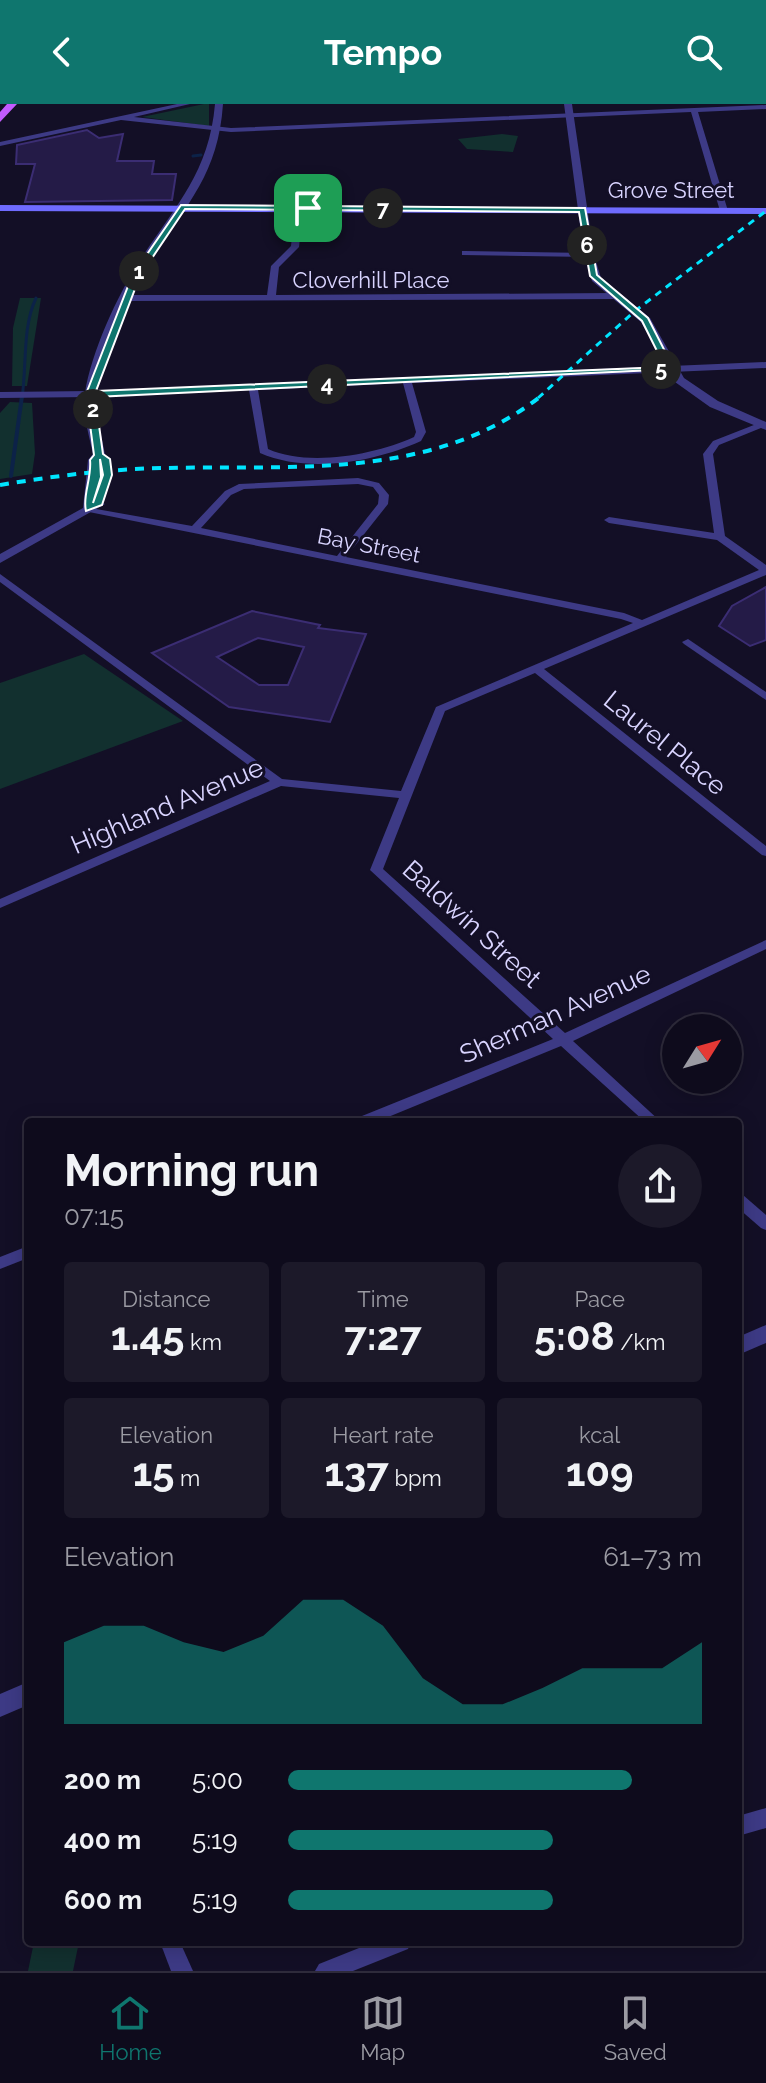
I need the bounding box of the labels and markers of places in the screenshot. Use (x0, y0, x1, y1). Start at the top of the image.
pin (274, 174, 342, 242)
pin: 7 (363, 188, 403, 228)
pin: 6 (567, 225, 607, 265)
pin: 1 (119, 251, 159, 291)
pin: 5 (641, 349, 681, 389)
pin: 4 (307, 364, 347, 404)
pin: 2 (73, 389, 113, 429)

